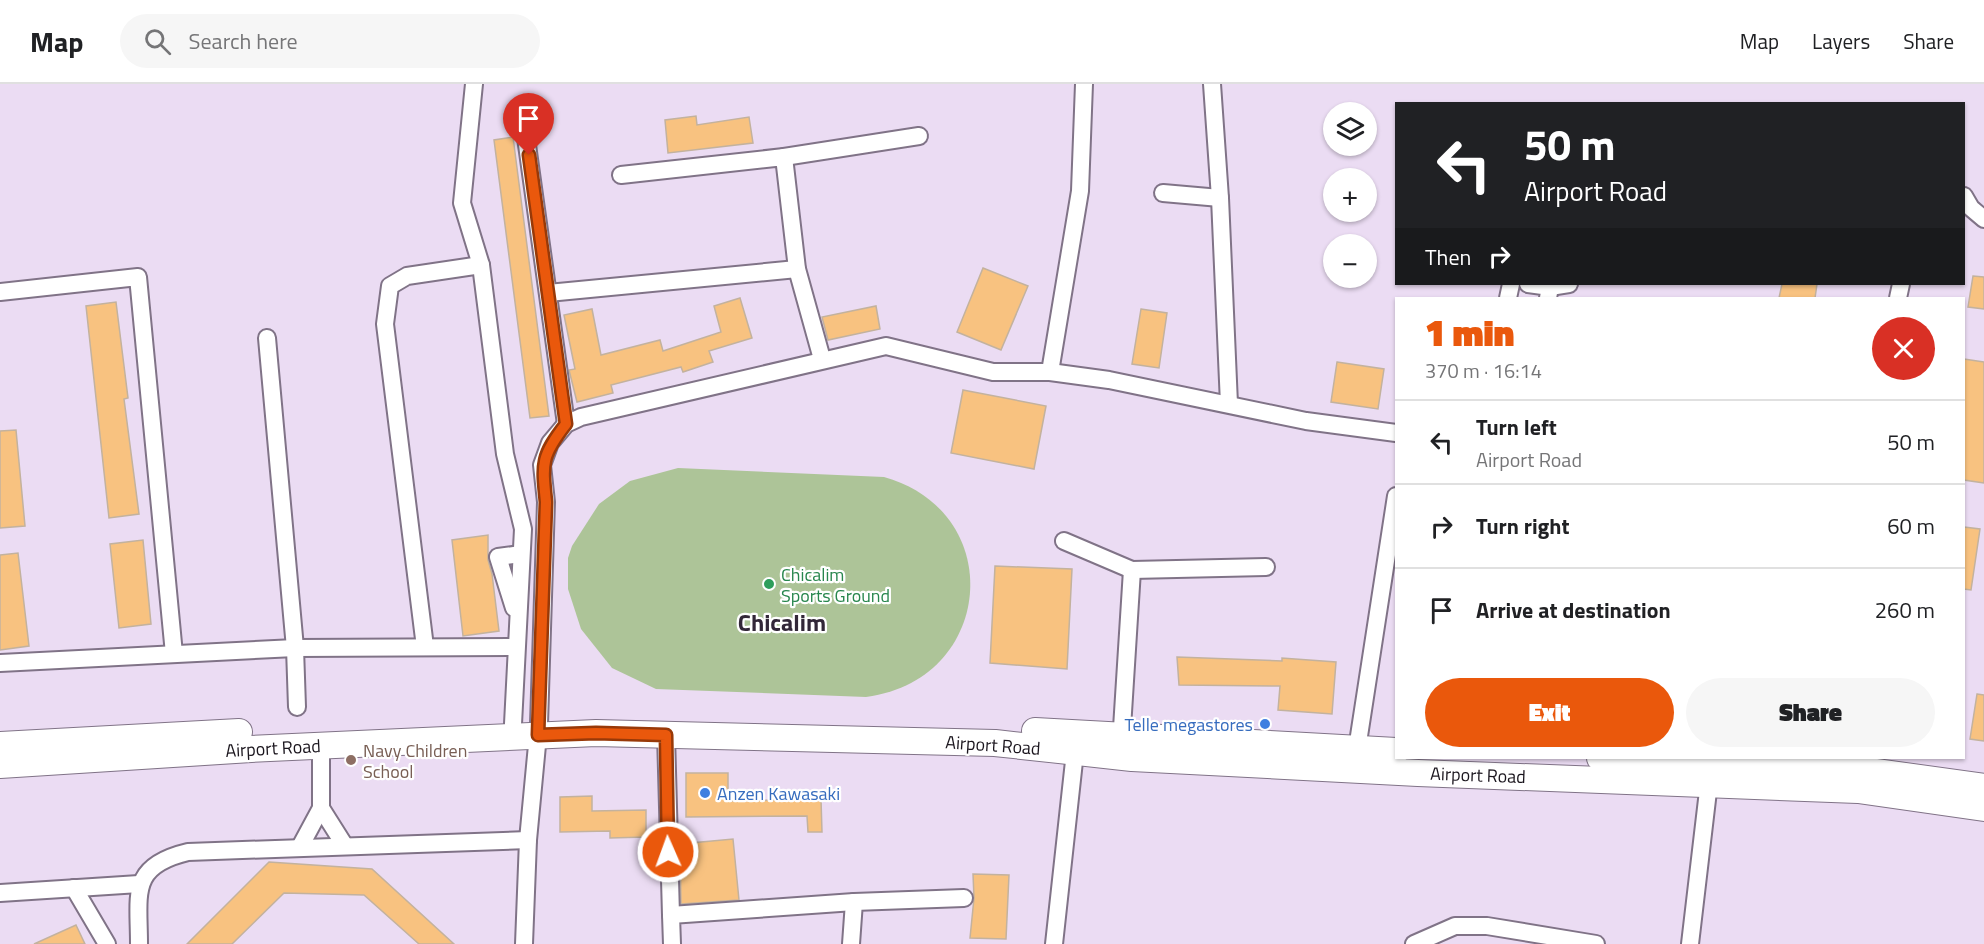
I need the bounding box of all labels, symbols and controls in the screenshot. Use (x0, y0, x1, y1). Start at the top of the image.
search box (120, 14, 540, 68)
text: Map (30, 20, 84, 63)
text: Search here (189, 24, 298, 58)
icon: search (141, 25, 174, 58)
text: Map (1740, 25, 1779, 57)
text: Layers (1812, 25, 1870, 57)
text: Share (1903, 25, 1954, 57)
pin (503, 93, 554, 155)
icon: arrive (512, 102, 545, 135)
map controls (1323, 102, 1377, 288)
button: layers (1323, 102, 1377, 156)
text: 50 m (1524, 112, 1616, 176)
icon: left (1425, 126, 1503, 204)
button: + (1323, 168, 1377, 222)
text: Airport Road (1524, 170, 1667, 211)
button: − (1323, 234, 1377, 288)
text: Then (1425, 240, 1471, 274)
icon: right (1483, 240, 1516, 273)
text: 1 min (1425, 305, 1514, 360)
button: close (1872, 317, 1935, 380)
text: 370 m · 16:14 (1425, 355, 1542, 386)
text: Turn left (1476, 410, 1557, 444)
text: 50 m (1887, 425, 1935, 459)
icon: left (1425, 426, 1458, 459)
text: Airport Road (1476, 444, 1582, 475)
text: Turn right (1476, 509, 1570, 543)
text: 60 m (1887, 509, 1935, 543)
icon: right (1425, 510, 1458, 543)
place label: Chicalim Sports Ground (781, 561, 890, 609)
marker: Chicalim Sports Ground (762, 577, 776, 591)
text: Arrive at destination (1476, 593, 1671, 627)
text: 260 m (1875, 593, 1935, 627)
icon: arrive (1425, 594, 1458, 627)
district label: Chicalim (738, 604, 826, 640)
button: Exit (1425, 678, 1674, 747)
button: Share (1686, 678, 1935, 747)
place label: Telle megastores (1125, 711, 1253, 738)
marker: Telle megastores (1258, 717, 1272, 731)
street label: Airport Road (944, 728, 1042, 762)
street label: Airport Road (225, 732, 321, 764)
place label: Navy Children School (363, 737, 467, 785)
marker: Navy Children School (344, 753, 358, 767)
street label: Airport Road (1430, 760, 1526, 790)
place label: Anzen Kawasaki (717, 780, 840, 807)
marker: Anzen Kawasaki (698, 786, 712, 800)
position arrow (636, 820, 700, 884)

